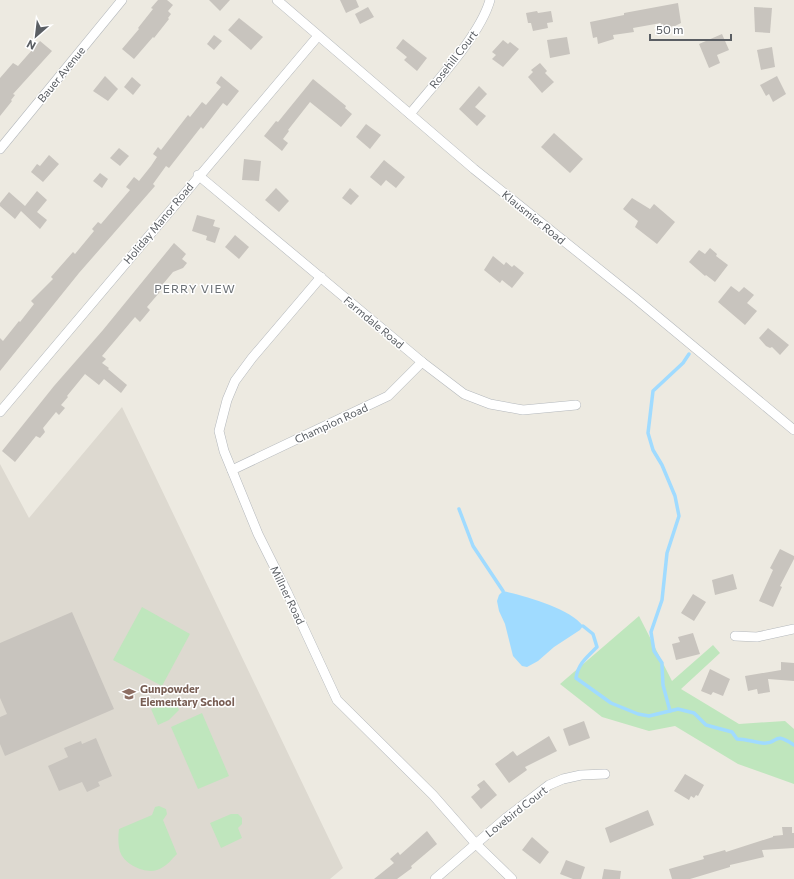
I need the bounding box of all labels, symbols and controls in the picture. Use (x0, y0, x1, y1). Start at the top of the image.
north arrow (16, 16, 56, 56)
scale bar (650, 16, 731, 42)
text: 50 m (656, 22, 684, 36)
street label: Rosehill Court (426, 27, 480, 91)
text: N (24, 38, 38, 53)
street label: Bauer Avenue (35, 43, 88, 105)
street label: Holiday Manor Road (120, 180, 196, 266)
street label: Klausmier Road (500, 188, 568, 246)
district label: PERRY VIEW (154, 281, 236, 295)
street label: Farmdale Road (341, 293, 407, 351)
street label: Champion Road (292, 400, 370, 446)
street label: Millner Road (268, 564, 308, 626)
place label: Gunpowder Elementary School (140, 682, 235, 708)
school or university icon: Gunpowder Elementary School (121, 686, 137, 702)
street label: Lovebird Court (482, 782, 550, 839)

